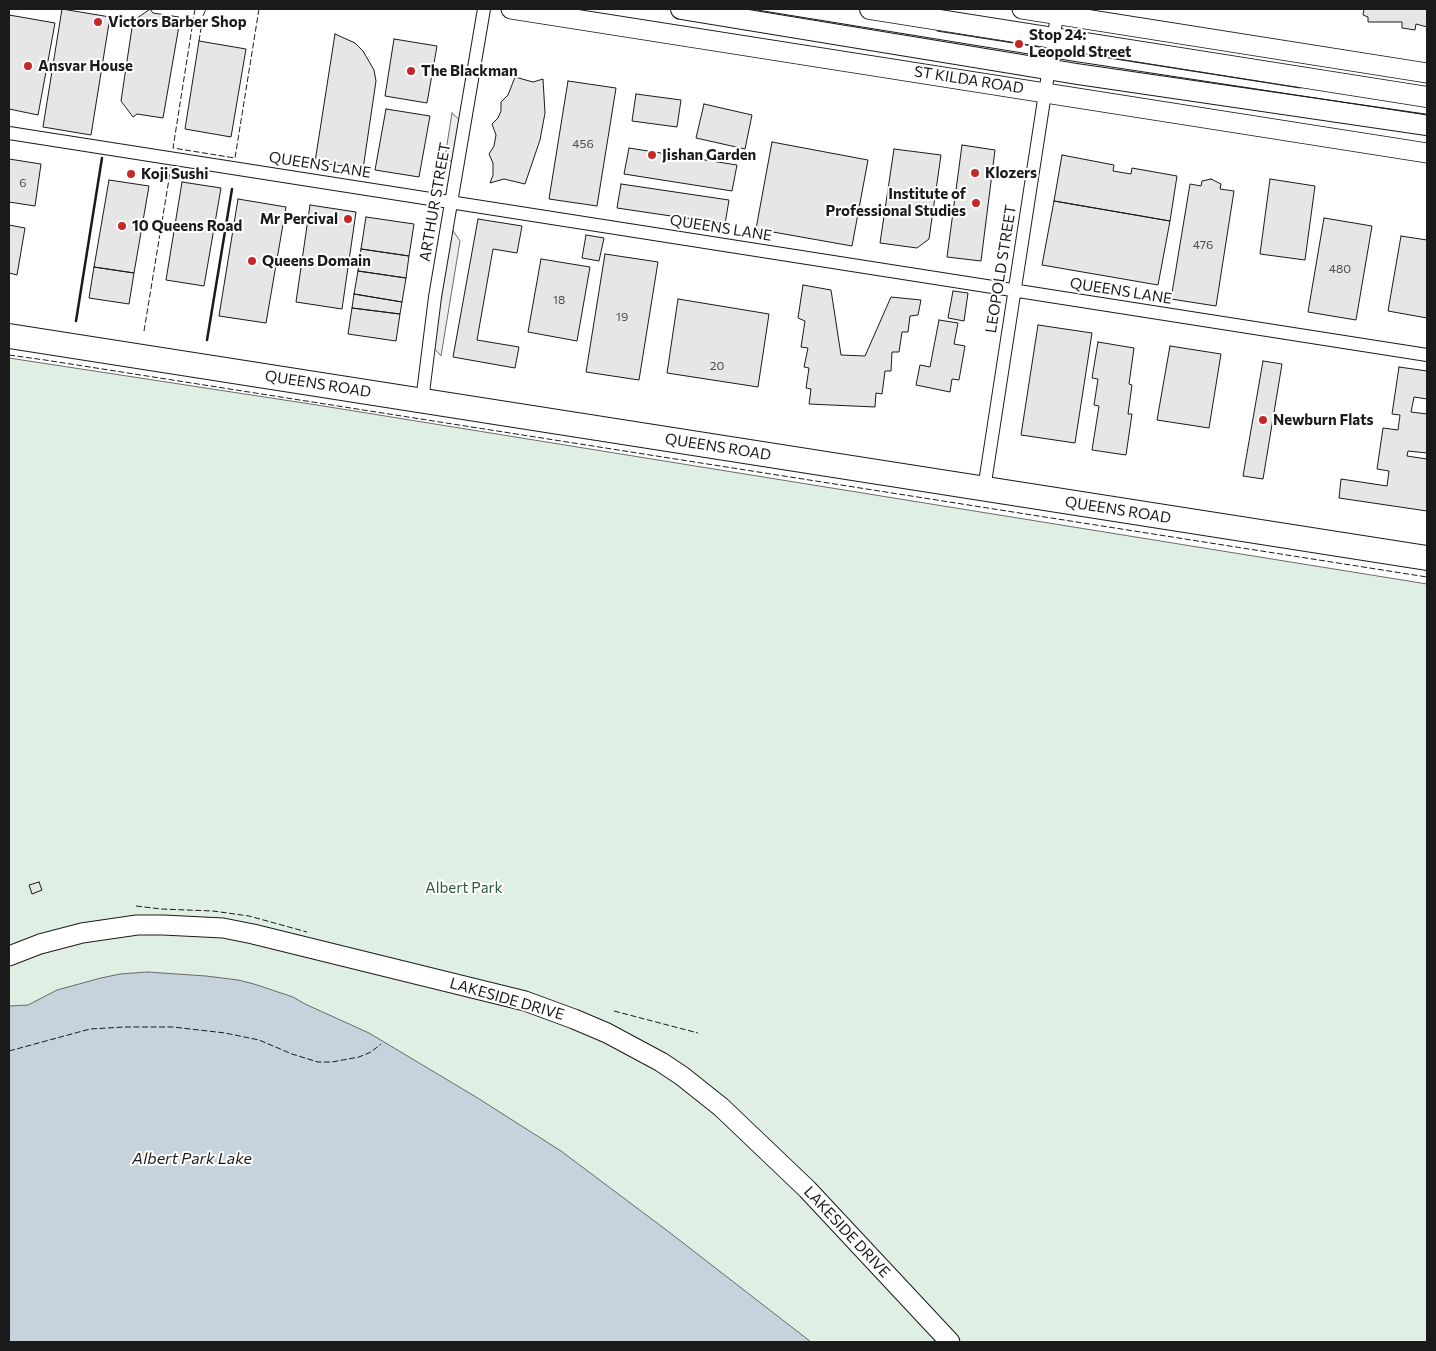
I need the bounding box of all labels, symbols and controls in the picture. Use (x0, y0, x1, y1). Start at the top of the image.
place label: Victors Barber Shop (108, 13, 247, 31)
marker: Victors Barber Shop (92, 16, 104, 28)
place label: Stop 24: Leopold Street (1029, 26, 1131, 61)
marker: Stop 24: Leopold Street (1013, 38, 1025, 50)
place label: Ansvar House (38, 57, 133, 75)
marker: Ansvar House (22, 60, 34, 72)
place label: The Blackman (421, 62, 518, 80)
street label: ST KILDA ROAD (913, 62, 1025, 98)
marker: The Blackman (405, 65, 417, 77)
house number: 456 (572, 137, 594, 151)
street label: ARTHUR STREET (416, 141, 454, 263)
place label: Jishan Garden (662, 146, 756, 164)
street label: QUEENS LANE (268, 148, 372, 182)
marker: Jishan Garden (646, 149, 658, 161)
place label: Klozers (985, 164, 1037, 182)
place label: Koji Sushi (141, 165, 208, 183)
marker: Klozers (969, 167, 981, 179)
marker: Koji Sushi (125, 168, 137, 180)
house number: 6 (19, 176, 27, 190)
place label: Institute of Professional Studies (825, 185, 966, 220)
marker: Institute of Professional Studies (970, 197, 982, 209)
street label: LEOPOLD STREET (982, 204, 1020, 334)
place label: Mr Percival (260, 210, 338, 228)
street label: QUEENS LANE (669, 211, 773, 245)
marker: Mr Percival (342, 213, 354, 225)
place label: 10 Queens Road (132, 217, 242, 235)
marker: 10 Queens Road (116, 220, 128, 232)
house number: 476 (1193, 238, 1213, 252)
place label: Queens Domain (262, 252, 371, 270)
marker: Queens Domain (246, 255, 258, 267)
house number: 480 (1329, 262, 1351, 276)
street label: QUEENS LANE (1069, 274, 1173, 308)
house number: 18 (553, 293, 565, 307)
house number: 19 (616, 310, 628, 324)
house number: 20 (710, 359, 724, 373)
street label: QUEENS ROAD (264, 367, 372, 401)
place label: Newburn Flats (1273, 411, 1374, 429)
marker: Newburn Flats (1257, 414, 1269, 426)
street label: QUEENS ROAD (664, 430, 772, 464)
street label: QUEENS ROAD (1064, 493, 1172, 527)
park label: Albert Park (425, 879, 503, 897)
street label: LAKESIDE DRIVE (448, 974, 566, 1024)
water label: Albert Park Lake (132, 1149, 252, 1169)
street label: LAKESIDE DRIVE (800, 1183, 894, 1281)

